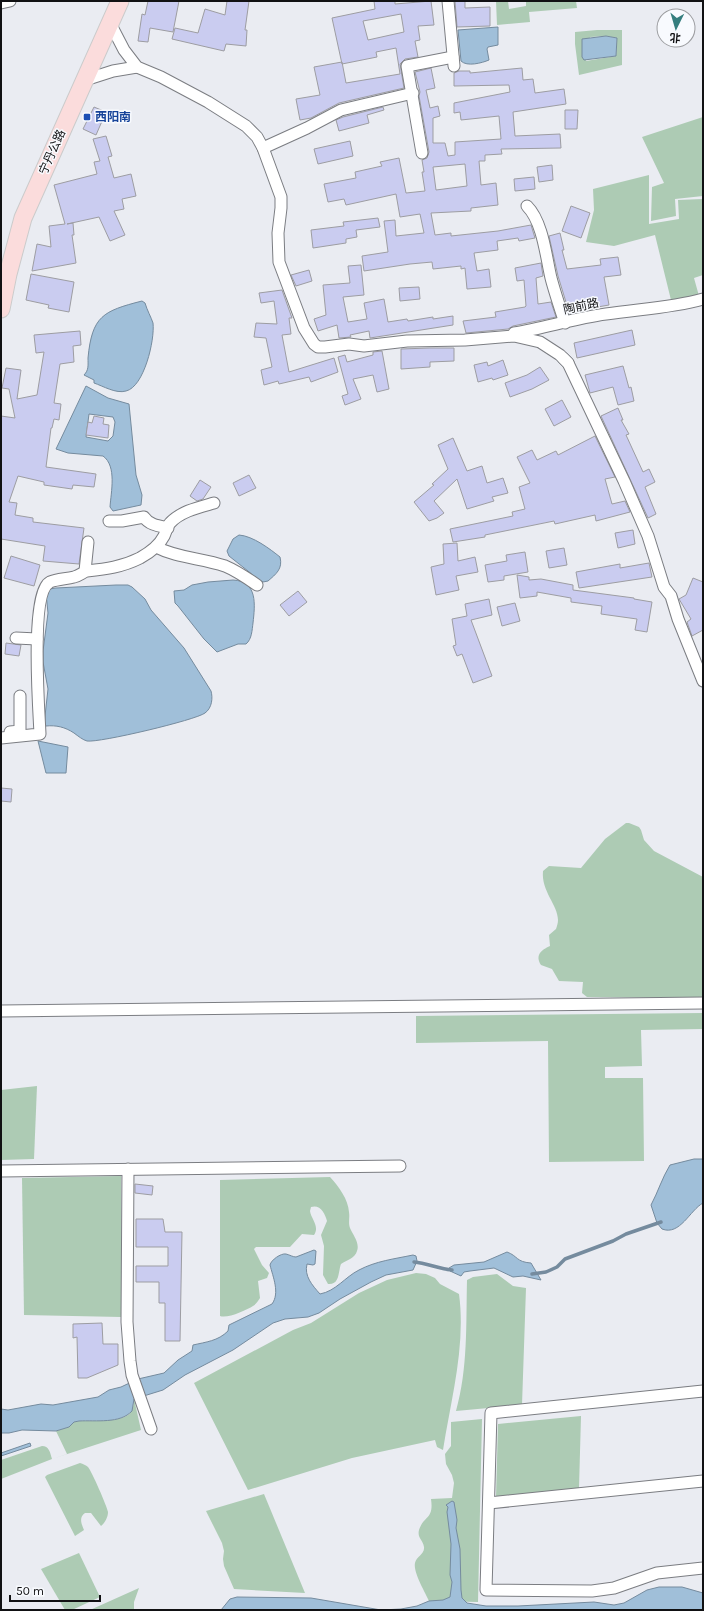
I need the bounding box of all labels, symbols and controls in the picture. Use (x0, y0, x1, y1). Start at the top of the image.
north arrow (656, 8, 696, 48)
text: 北 (669, 31, 681, 44)
place label: 西阳南 (95, 110, 131, 124)
marker: 西阳南 (82, 112, 92, 122)
street label: 宁丹公路 (36, 127, 68, 177)
street label: 陶前路 (562, 295, 600, 317)
scale bar (10, 1577, 100, 1603)
text: 50 m (16, 1584, 44, 1598)

